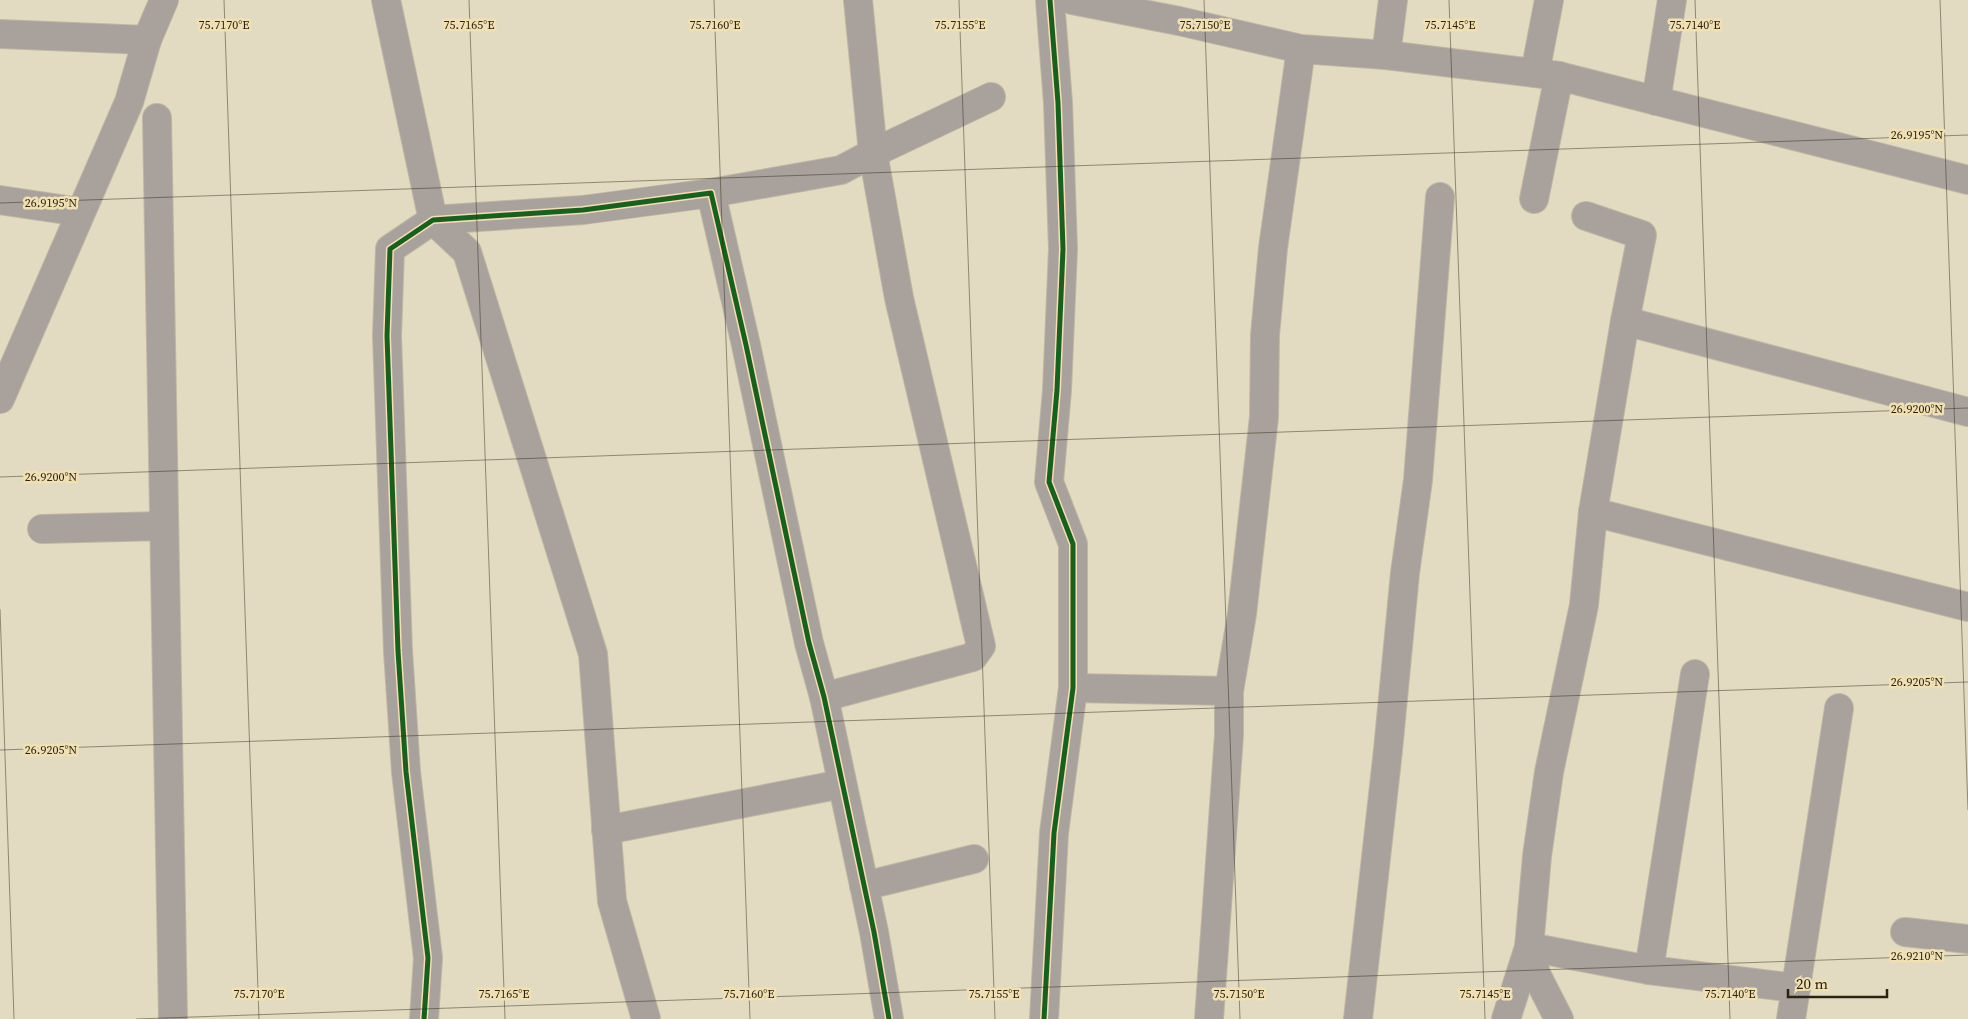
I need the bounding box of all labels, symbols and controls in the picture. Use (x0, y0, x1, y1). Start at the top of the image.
text: 75.7170°E (199, 17, 249, 33)
text: 75.7165°E (444, 17, 494, 33)
text: 75.7160°E (690, 17, 740, 33)
text: 75.7155°E (935, 17, 985, 33)
text: 75.7150°E (1180, 17, 1230, 33)
text: 75.7145°E (1425, 17, 1475, 33)
text: 75.7140°E (1670, 17, 1720, 33)
text: 26.9195°N (1891, 127, 1943, 143)
text: 26.9195°N (25, 195, 77, 211)
text: 26.9200°N (1891, 401, 1943, 417)
text: 26.9200°N (25, 469, 77, 485)
text: 26.9205°N (1891, 674, 1943, 690)
text: 26.9205°N (25, 742, 77, 758)
text: 26.9210°N (1891, 948, 1943, 964)
scale bar (1788, 966, 1887, 998)
text: 20 m (1796, 973, 1828, 994)
text: 75.7170°E (234, 986, 284, 1002)
text: 75.7165°E (479, 986, 529, 1002)
text: 75.7160°E (724, 986, 774, 1002)
text: 75.7155°E (969, 986, 1019, 1002)
text: 75.7150°E (1214, 986, 1264, 1002)
text: 75.7145°E (1460, 986, 1510, 1002)
text: 75.7140°E (1705, 986, 1755, 1002)

